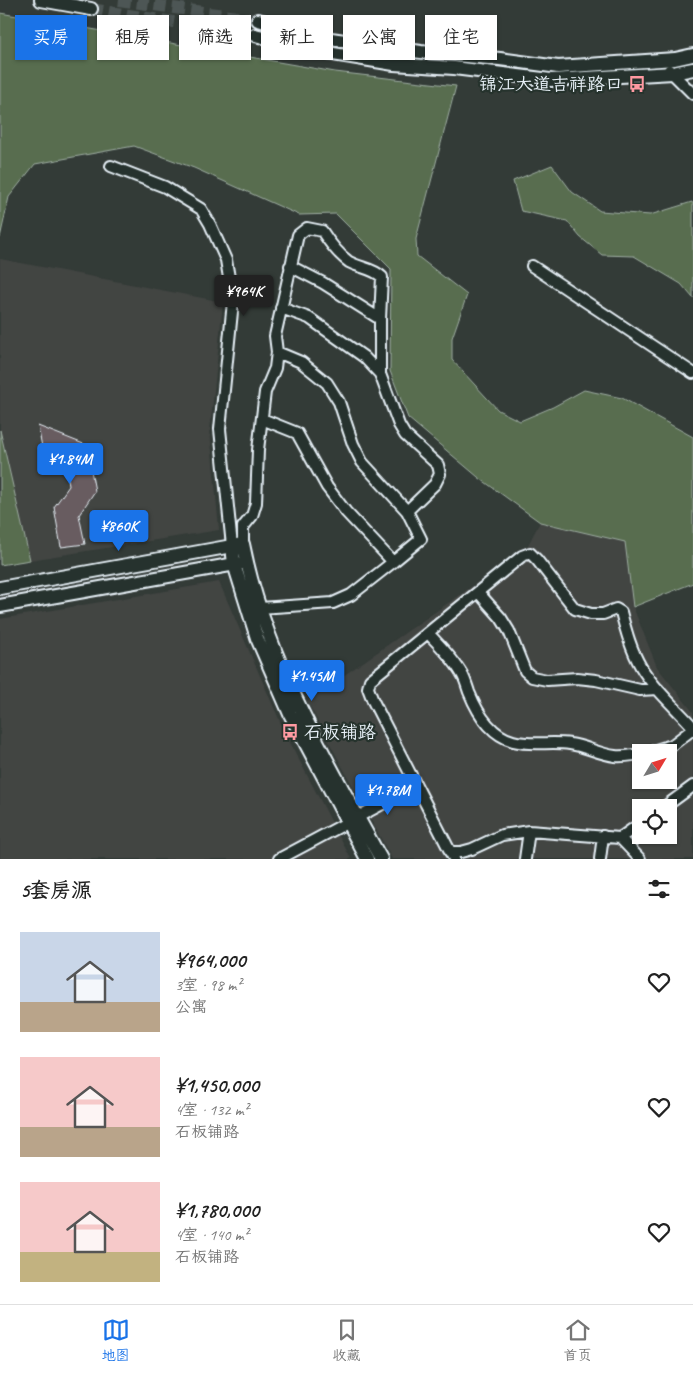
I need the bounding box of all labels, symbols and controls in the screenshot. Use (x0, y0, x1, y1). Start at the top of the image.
chip: 买房 (15, 15, 87, 60)
chip: 租房 (97, 15, 169, 60)
chip: 筛选 (179, 15, 251, 60)
chip: 新上 (261, 15, 333, 60)
chip: 公寓 (343, 15, 415, 60)
chip: 住宅 (425, 15, 497, 60)
place label: 锦江大道吉祥路口 (479, 73, 623, 95)
bus stop icon: 锦江大道吉祥路口 (627, 74, 647, 94)
pin: ¥964K (209, 274, 279, 317)
text: ¥964K (225, 281, 263, 301)
pin: ¥1.84M (29, 442, 111, 485)
text: ¥1.84M (48, 449, 92, 469)
pin: ¥860K (84, 510, 154, 552)
text: ¥860K (100, 516, 138, 536)
pin: ¥1.45M (271, 660, 353, 702)
text: ¥1.45M (290, 666, 334, 686)
place label: 石板铺路 (304, 721, 376, 743)
bus stop icon: 石板铺路 (280, 722, 300, 742)
north arrow (632, 744, 678, 789)
map controls (632, 744, 677, 844)
pin: ¥1.78M (347, 774, 429, 816)
text: ¥1.78M (366, 780, 410, 800)
button: locate (632, 799, 677, 844)
icon: filters (645, 875, 673, 903)
text: 5套房源 (20, 877, 92, 903)
text: ¥964,000 (175, 947, 246, 973)
icon: home (60, 952, 120, 1012)
icon: heart (645, 968, 673, 996)
text: 3室 · 98 m² (175, 975, 241, 995)
text: 公寓 (175, 997, 207, 1017)
text: ¥1,450,000 (175, 1072, 259, 1098)
icon: home (60, 1077, 120, 1137)
icon: heart (645, 1093, 673, 1121)
text: 4室 · 132 m² (175, 1100, 249, 1120)
text: 石板铺路 (175, 1122, 239, 1142)
text: ¥1,780,000 (175, 1197, 259, 1223)
icon: home (60, 1202, 120, 1262)
icon: heart (645, 1218, 673, 1246)
text: 4室 · 140 m² (175, 1225, 249, 1245)
text: 石板铺路 (175, 1247, 239, 1267)
tab: 地图 (102, 1316, 130, 1364)
tab: 收藏 (333, 1316, 361, 1364)
tab: 首页 (564, 1316, 592, 1364)

